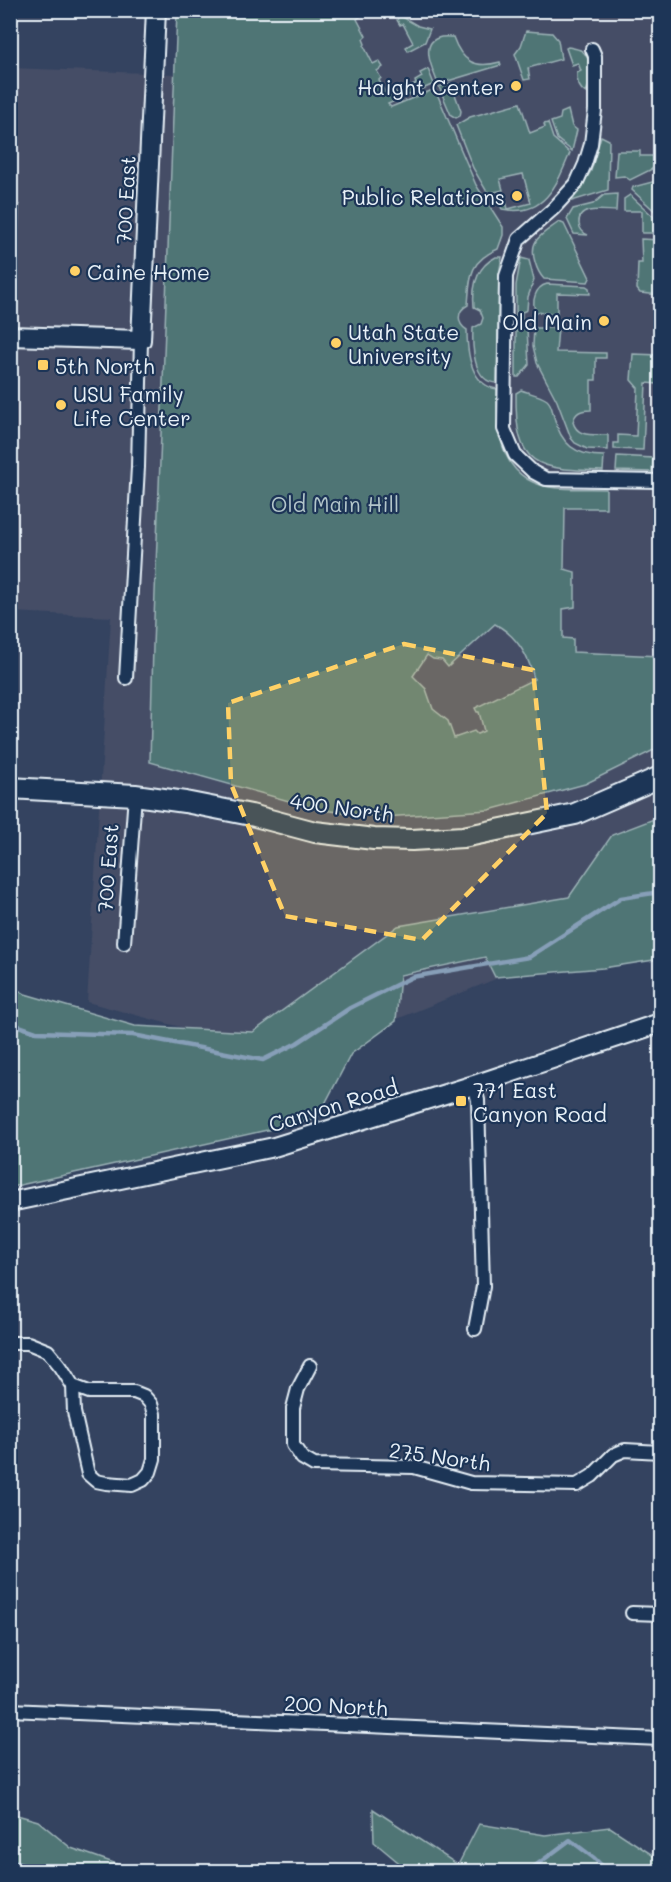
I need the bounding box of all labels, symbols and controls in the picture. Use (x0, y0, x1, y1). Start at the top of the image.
place label: Haight Center (357, 73, 504, 100)
marker: Haight Center (509, 79, 523, 93)
street label: 700 East (109, 155, 141, 245)
place label: Public Relations (342, 183, 505, 210)
marker: Public Relations (510, 189, 524, 203)
place label: Caine Home (87, 258, 210, 285)
marker: Caine Home (68, 264, 82, 278)
place label: Old Main (502, 308, 592, 335)
marker: Old Main (597, 314, 611, 328)
place label: Utah State University (348, 318, 459, 369)
marker: Utah State University (329, 336, 343, 350)
place label: 5th North (55, 352, 155, 379)
marker: 5th North (36, 358, 50, 372)
place label: USU Family Life Center (73, 380, 191, 431)
marker: USU Family Life Center (54, 398, 68, 412)
park label: Old Main Hill (271, 490, 399, 517)
street label: 400 North (288, 786, 396, 828)
street label: 700 East (90, 823, 124, 913)
street label: Canyon Road (265, 1073, 401, 1137)
place label: 771 East Canyon Road (473, 1076, 607, 1127)
marker: 771 East Canyon Road (454, 1094, 468, 1108)
street label: 275 North (388, 1436, 492, 1476)
street label: 200 North (283, 1689, 389, 1721)

